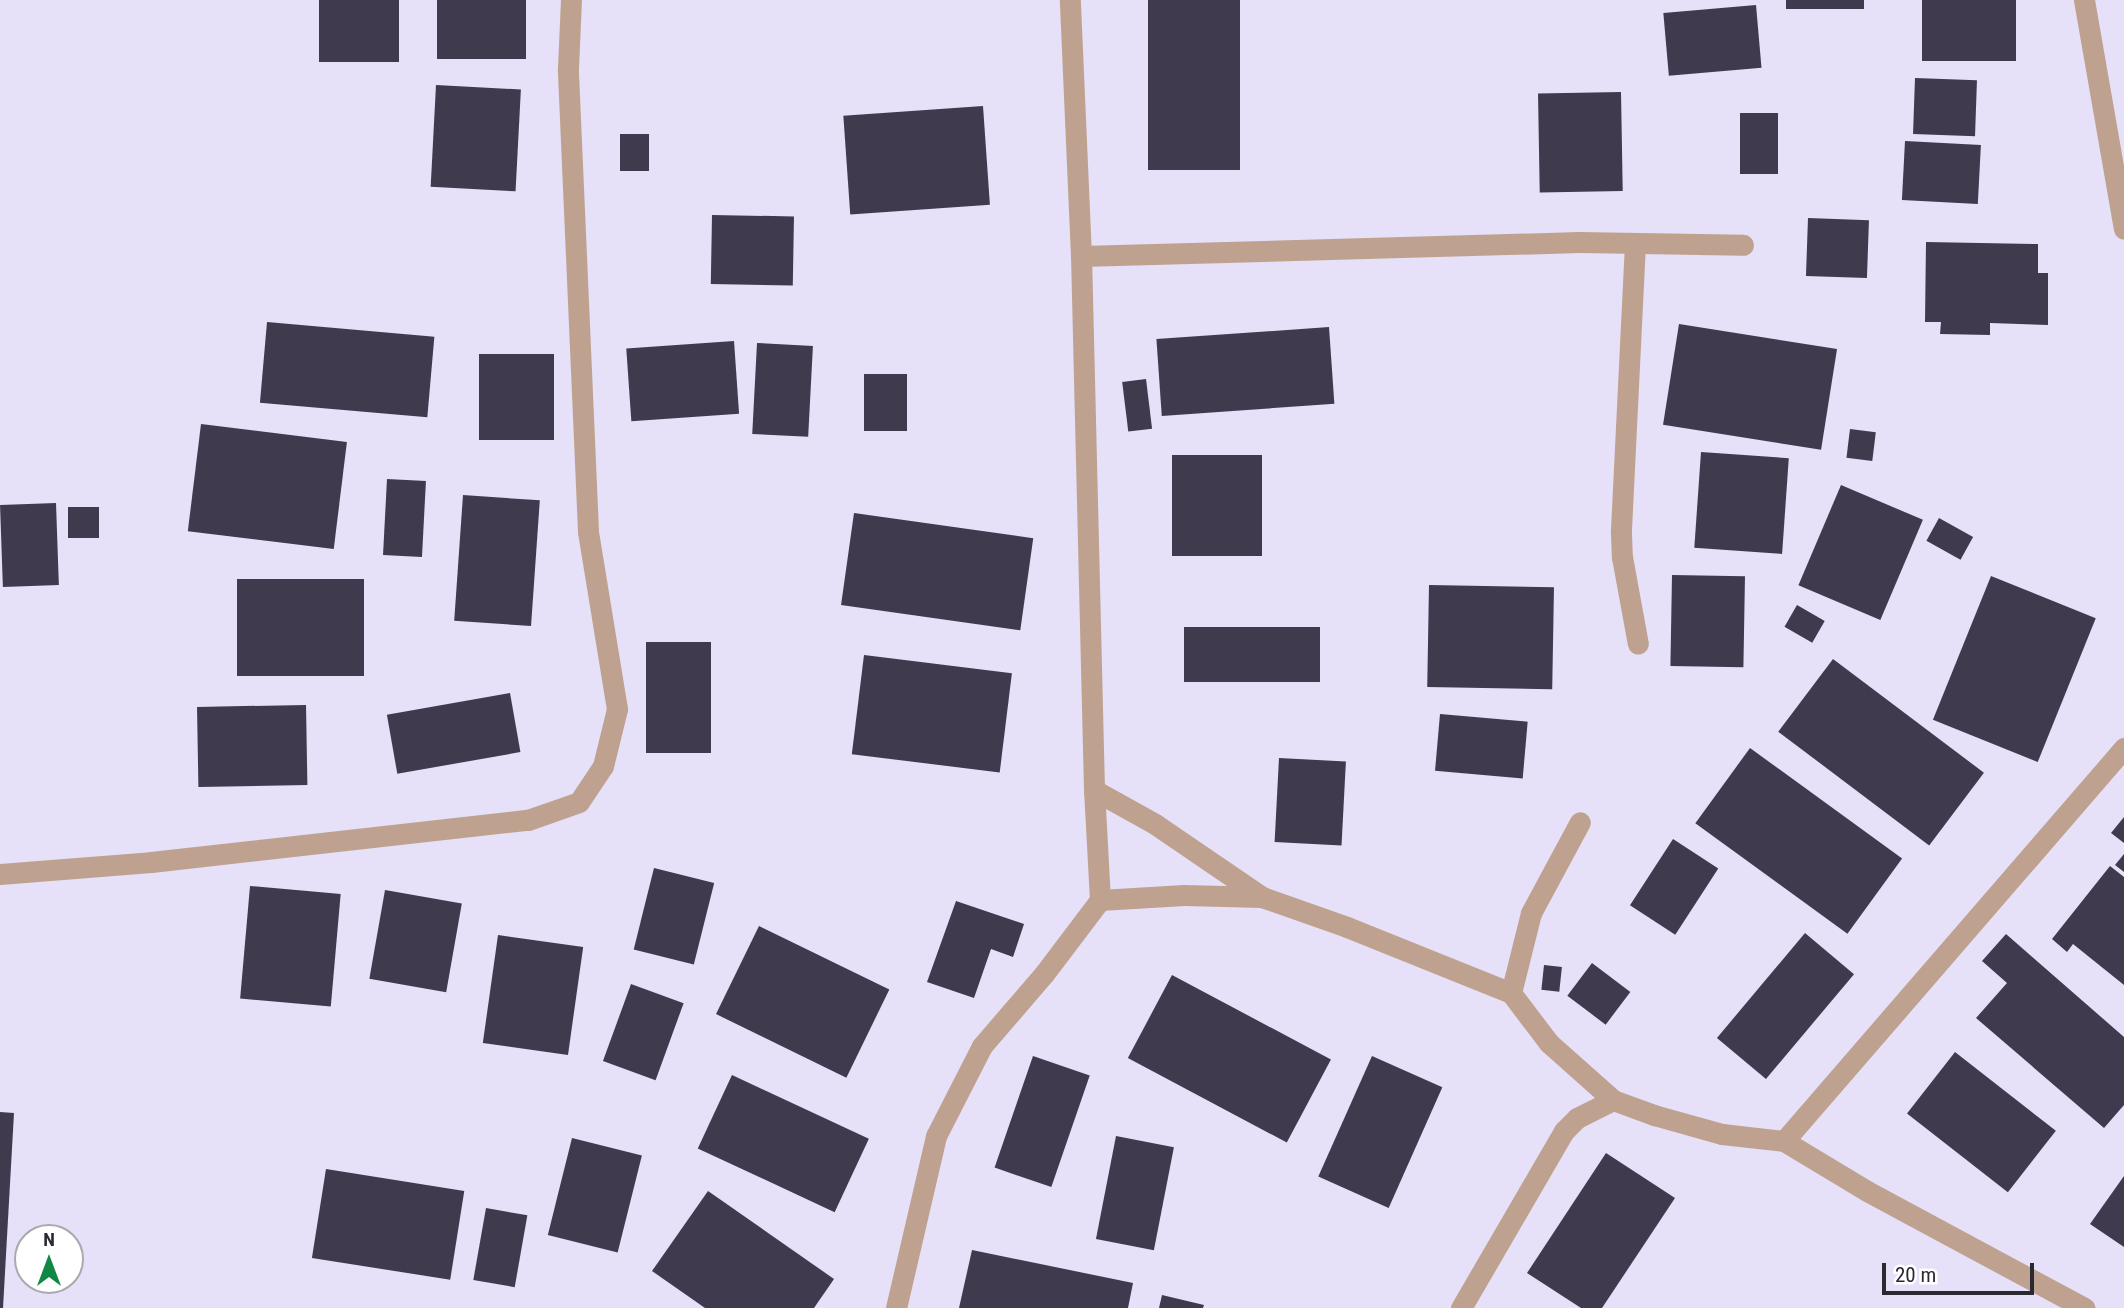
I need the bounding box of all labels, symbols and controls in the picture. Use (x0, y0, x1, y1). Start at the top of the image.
north arrow (14, 1224, 84, 1294)
text: N (43, 1228, 55, 1251)
scale bar (1886, 1248, 2038, 1292)
text: 20 m (1895, 1263, 1936, 1287)

